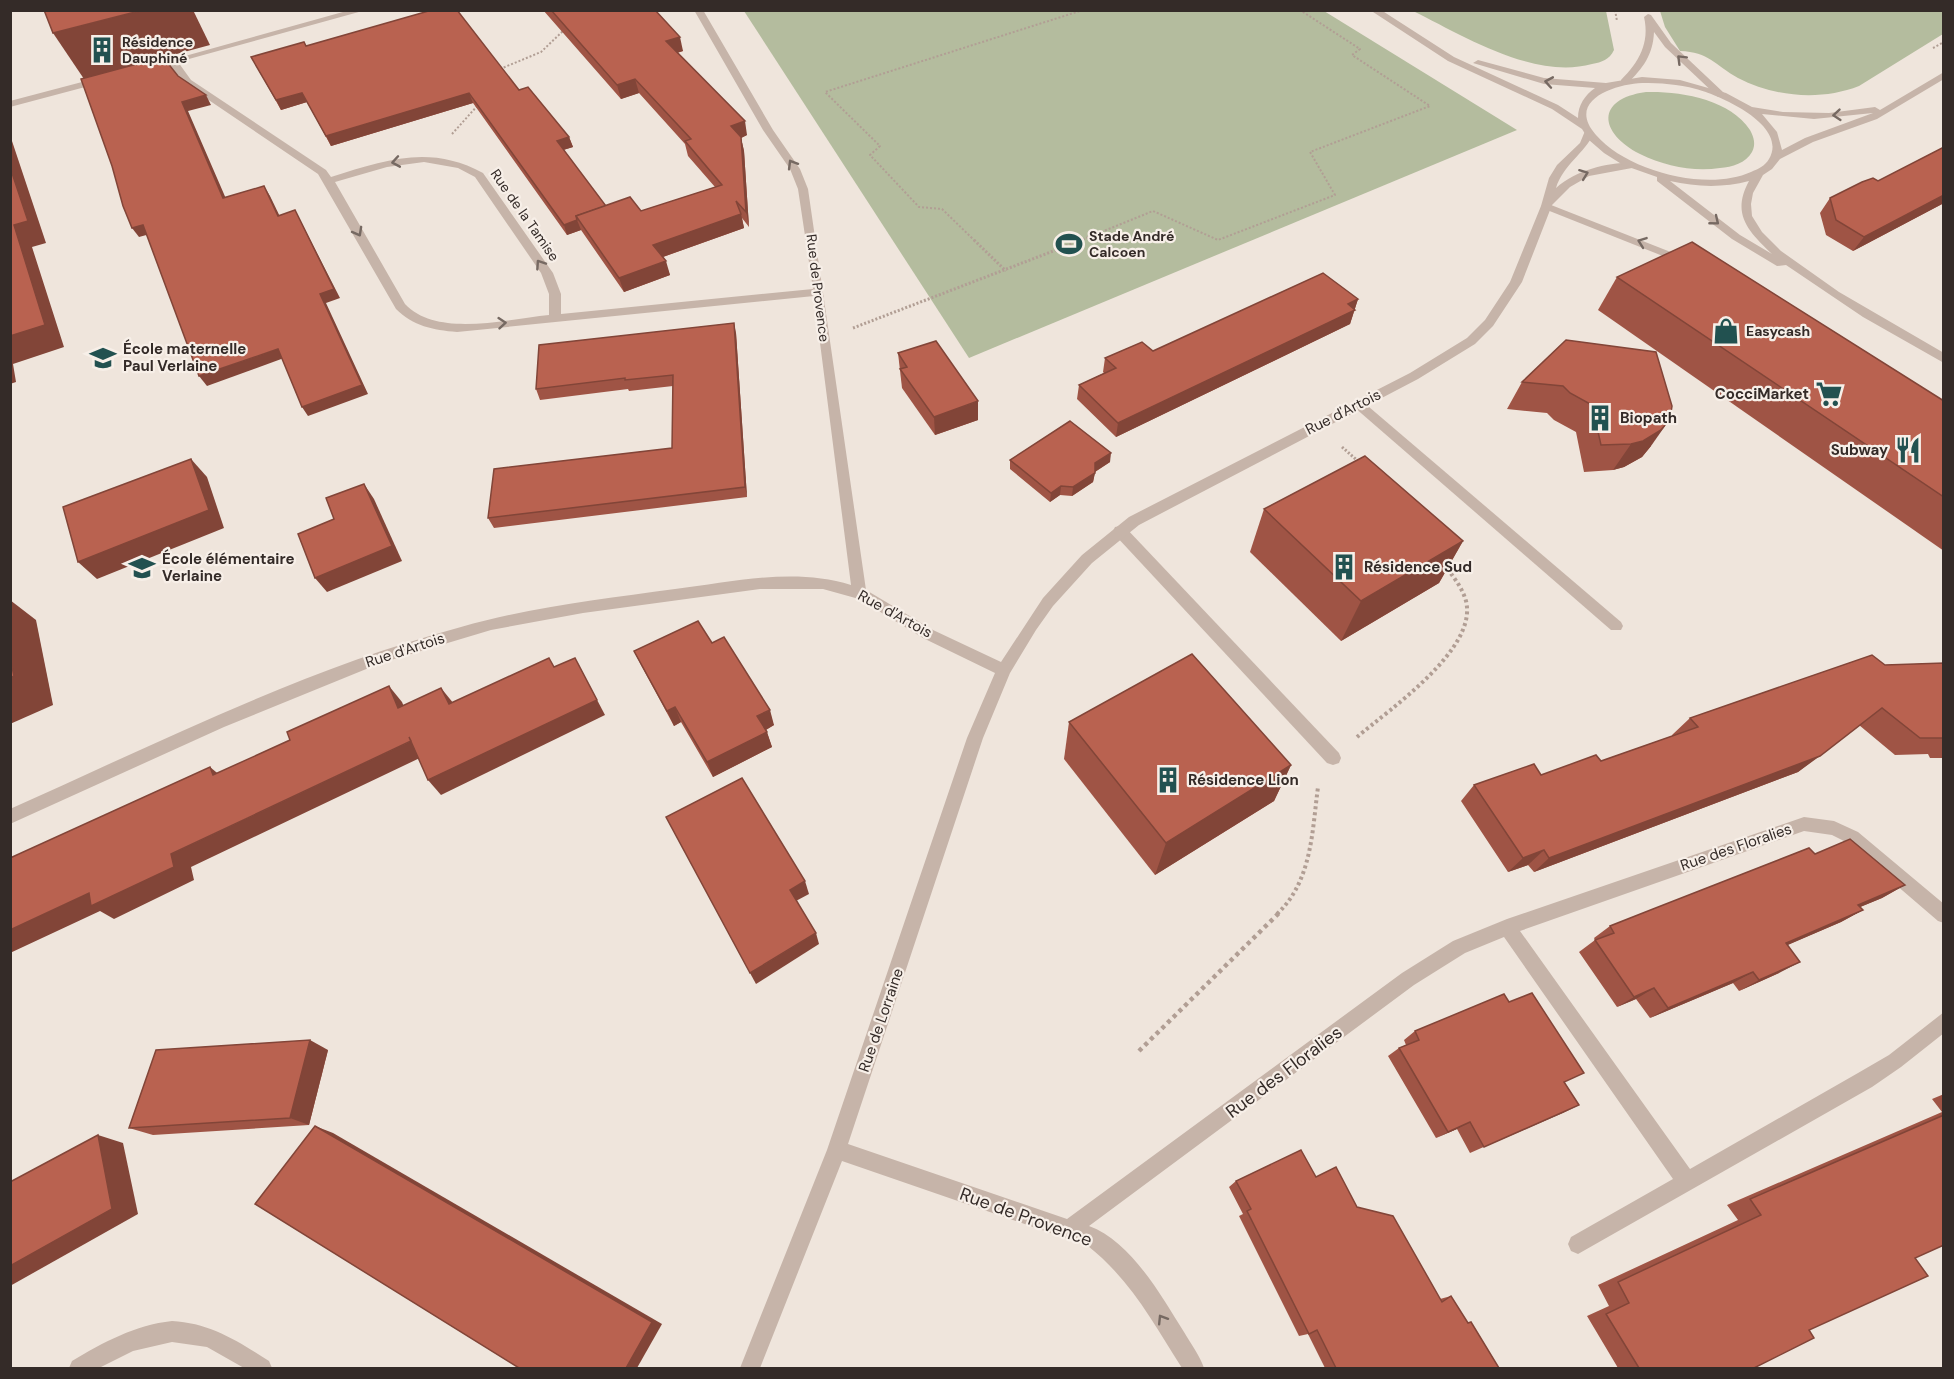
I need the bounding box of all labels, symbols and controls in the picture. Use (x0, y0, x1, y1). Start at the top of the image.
place label: Résidence Dauphiné (122, 33, 193, 67)
building icon: Résidence Dauphiné (87, 35, 117, 65)
one-way arrow (1678, 55, 1689, 66)
one-way arrow (1544, 76, 1554, 89)
one-way arrow (1833, 108, 1842, 121)
one-way arrow (391, 155, 401, 168)
one-way arrow (787, 160, 799, 170)
street label: Rue de la Tamise (487, 166, 563, 265)
one-way arrow (1577, 169, 1588, 181)
one-way arrow (1709, 214, 1720, 225)
one-way arrow (351, 226, 362, 236)
place label: Stade André Calcoen (1089, 227, 1174, 261)
sports icon: Stade André Calcoen (1054, 229, 1084, 259)
street label: Rue de Provence (802, 233, 834, 343)
one-way arrow (1637, 237, 1648, 250)
one-way arrow (536, 260, 547, 271)
shop icon: Easycash (1711, 316, 1741, 346)
one-way arrow (498, 317, 507, 330)
place label: Easycash (1746, 322, 1810, 340)
place label: École maternelle Paul Verlaine (123, 339, 246, 376)
school or university icon: École maternelle Paul Verlaine (88, 343, 118, 373)
supermarket icon: CocciMarket (1814, 379, 1844, 409)
street label: Rue d'Artois (1302, 384, 1384, 440)
place label: CocciMarket (1715, 384, 1809, 404)
building icon: Biopath (1585, 403, 1615, 433)
place label: Biopath (1620, 408, 1677, 428)
restaurant icon: Subway (1893, 435, 1923, 465)
place label: Subway (1831, 440, 1888, 460)
place label: École élémentaire Verlaine (162, 549, 294, 586)
building icon: Résidence Sud (1329, 552, 1359, 582)
school or university icon: École élémentaire Verlaine (127, 553, 157, 583)
place label: Résidence Sud (1364, 557, 1472, 577)
street label: Rue d'Artois (854, 585, 936, 643)
street label: Rue d'Artois (363, 628, 447, 672)
building icon: Résidence Lion (1153, 765, 1183, 795)
place label: Résidence Lion (1188, 770, 1299, 790)
street label: Rue des Floralies (1678, 819, 1794, 875)
street label: Rue de Lorraine (854, 965, 908, 1075)
street label: Rue des Floralies (1221, 1020, 1347, 1124)
street label: Rue de Provence (956, 1182, 1096, 1252)
one-way arrow (1158, 1315, 1170, 1325)

